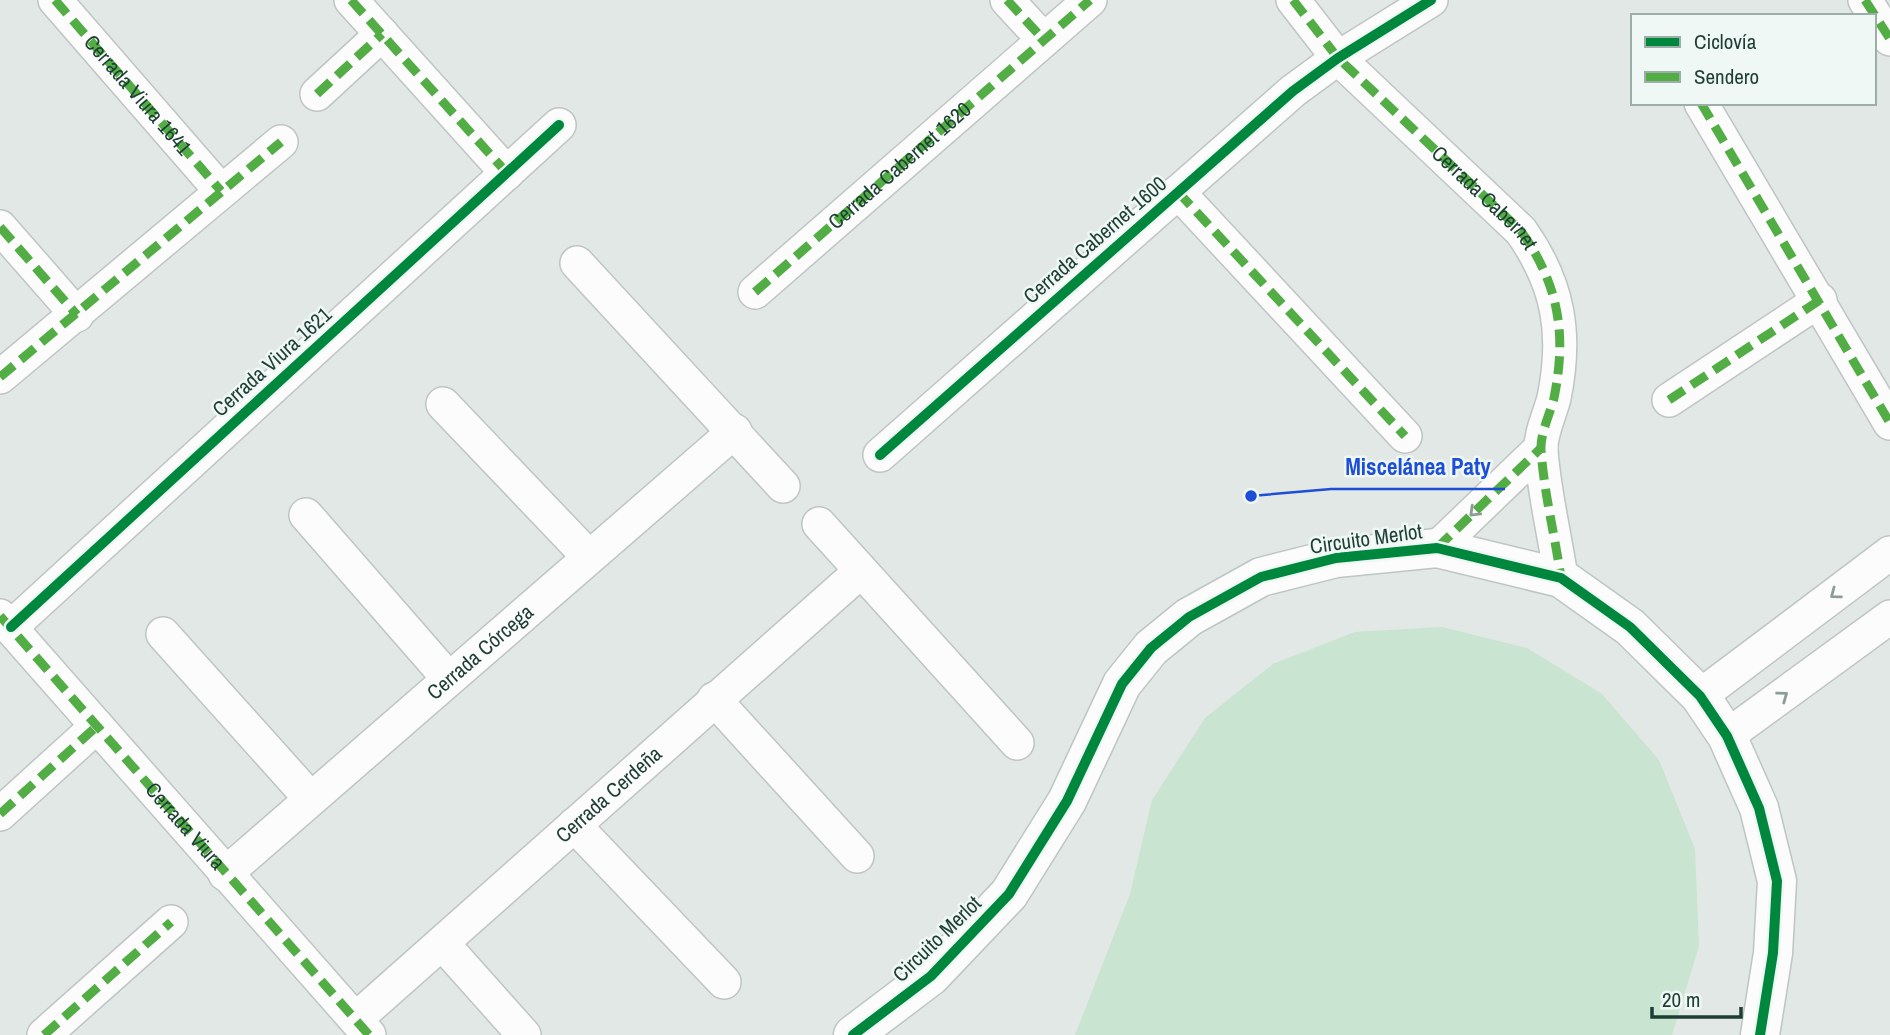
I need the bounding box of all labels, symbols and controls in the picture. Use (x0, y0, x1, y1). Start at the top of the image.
legend (1631, 14, 1876, 105)
text: Ciclovía (1694, 27, 1757, 56)
street label: Cerrada Viura 1641 (78, 28, 199, 162)
text: Sendero (1694, 62, 1759, 91)
street label: Cerrada Cabernet 1620 (822, 95, 977, 236)
street label: Cerrada Cabernet (1426, 139, 1545, 255)
street label: Cerrada Cabernet 1600 (1017, 169, 1172, 310)
street label: Cerrada Viura 1621 (206, 300, 338, 423)
callout: Miscelánea Paty (1331, 445, 1505, 489)
text: Miscelánea Paty (1345, 451, 1491, 482)
one-way arrow (1470, 504, 1483, 517)
street label: Circuito Merlot (1308, 516, 1424, 561)
one-way arrow (1831, 586, 1843, 599)
street label: Cerrada Córcega (420, 597, 540, 706)
one-way arrow (1775, 692, 1787, 704)
street label: Cerrada Cerdeña (549, 739, 668, 849)
street label: Cerrada Viura (139, 776, 232, 876)
street label: Circuito Merlot (886, 889, 987, 988)
scale bar (1652, 976, 1741, 1020)
text: 20 m (1662, 985, 1700, 1014)

